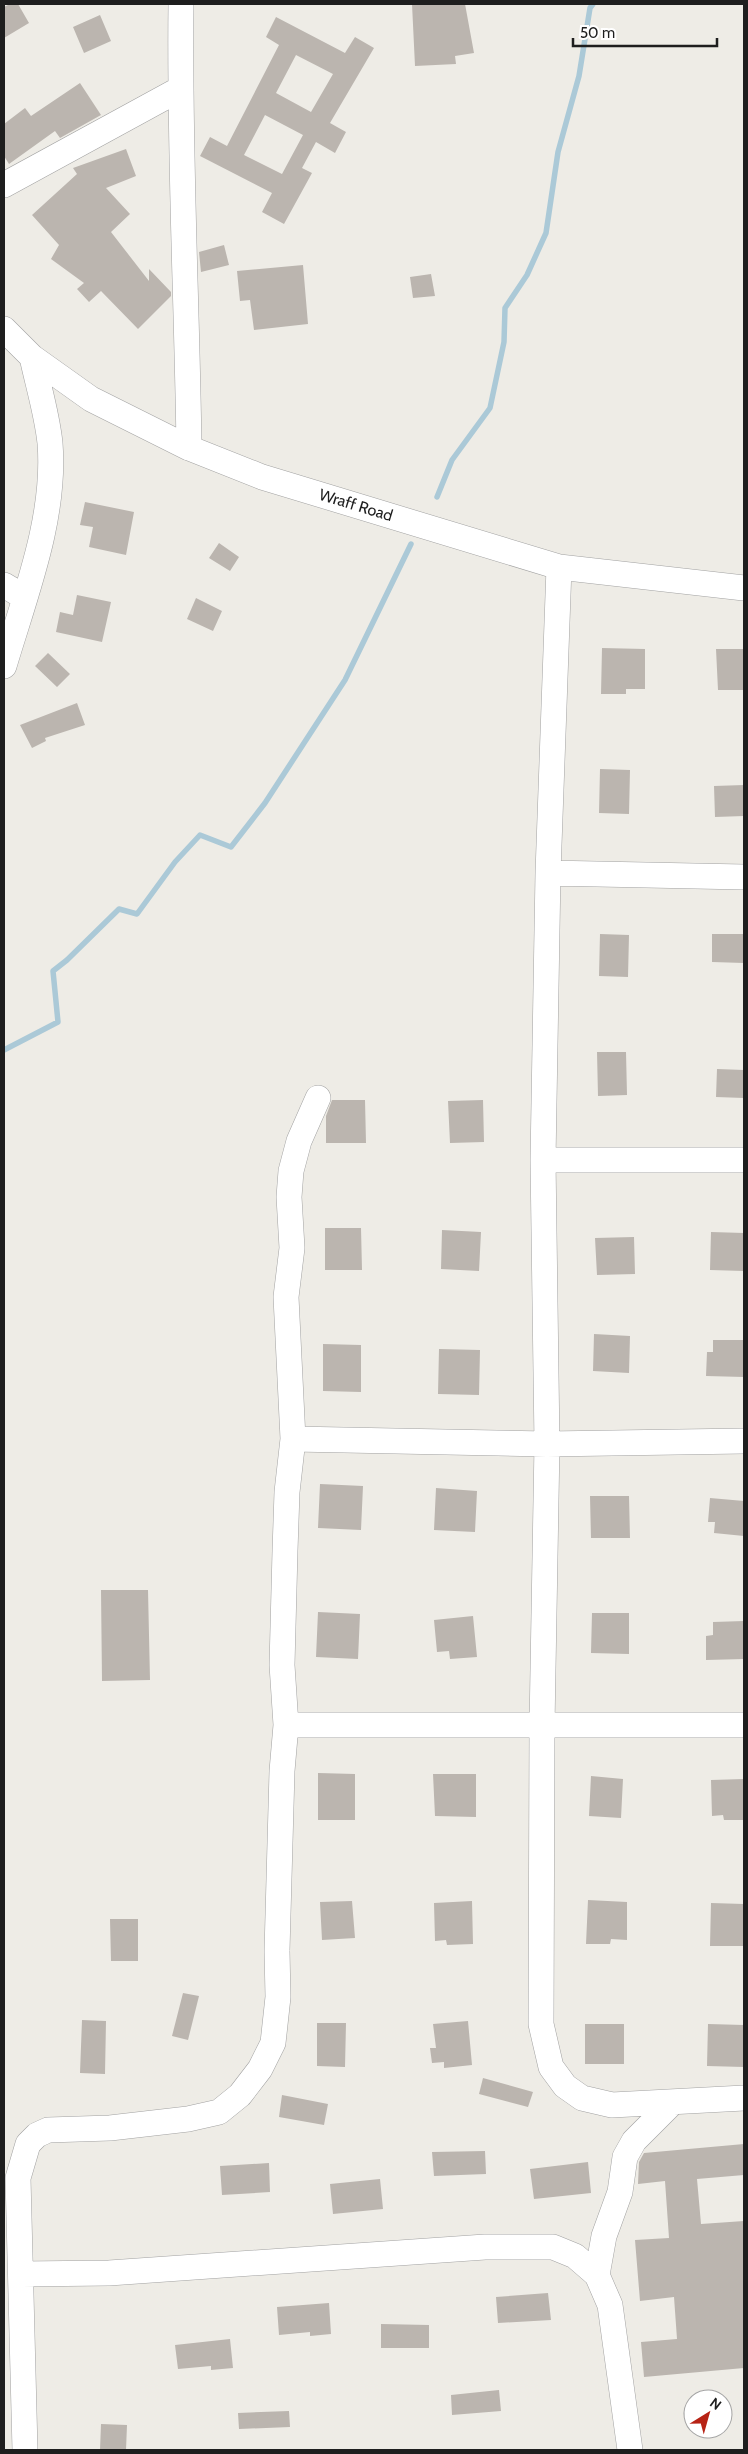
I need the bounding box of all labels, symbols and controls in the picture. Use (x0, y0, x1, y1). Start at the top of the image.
scale bar (573, 15, 717, 47)
text: 50 m (580, 24, 615, 42)
street label: Wraff Road (317, 485, 395, 525)
north arrow (683, 2389, 733, 2439)
text: N (706, 2393, 725, 2414)

